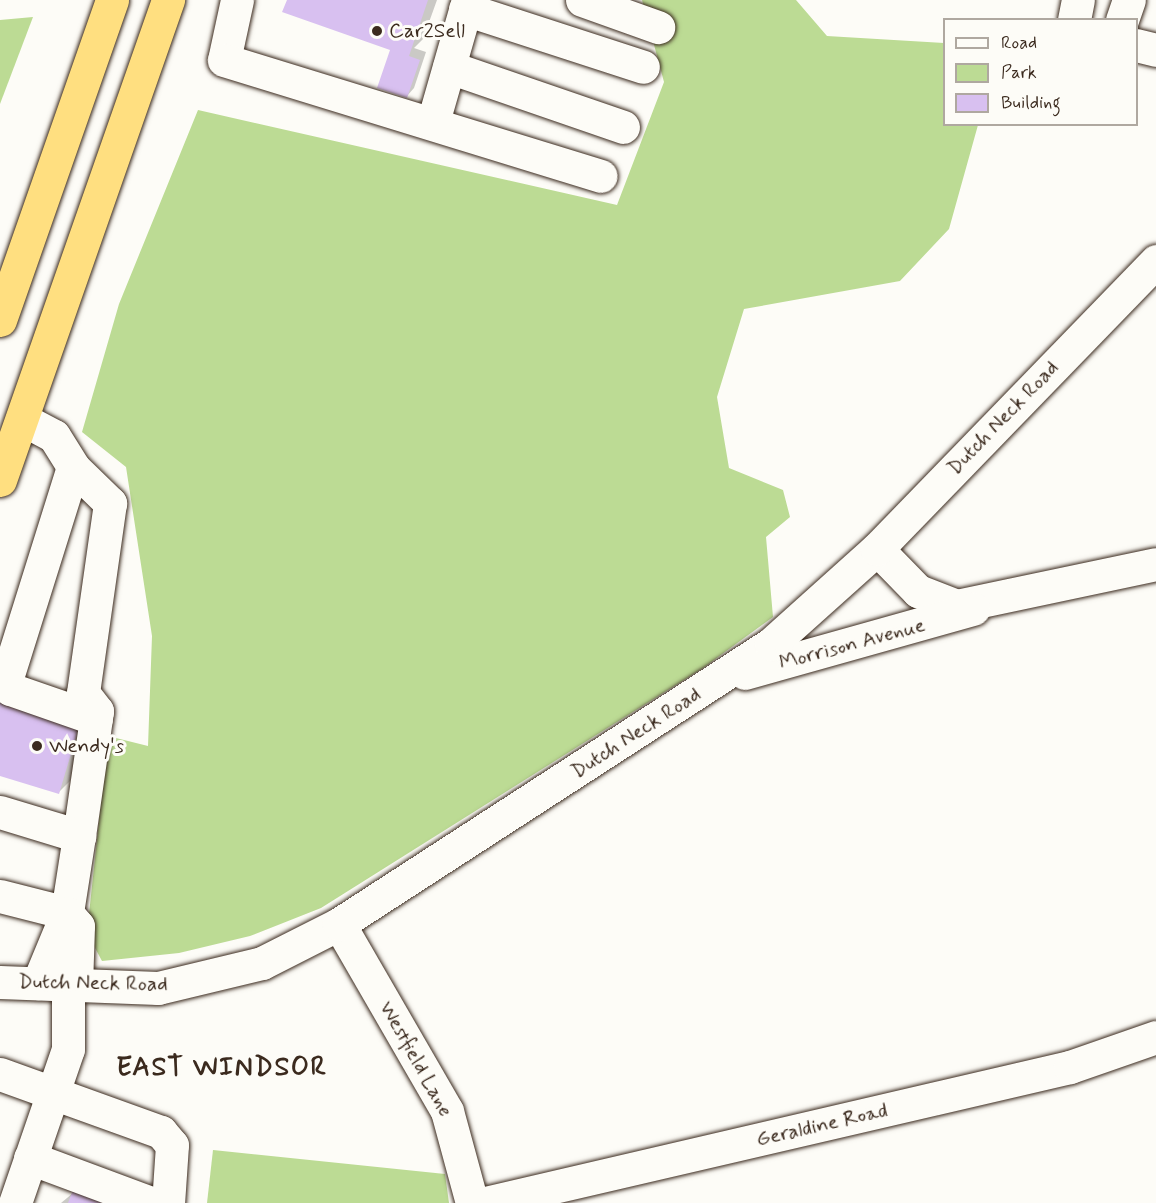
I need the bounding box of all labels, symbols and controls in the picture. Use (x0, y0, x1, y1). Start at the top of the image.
place label: Car2Sell (389, 18, 465, 44)
legend (943, 18, 1138, 126)
marker: Car2Sell (370, 24, 384, 38)
text: Road (1001, 31, 1037, 55)
text: Park (1001, 61, 1037, 85)
text: Building (1001, 91, 1061, 115)
street label: Dutch Neck Road (942, 355, 1064, 481)
street label: Morrison Avenue (776, 612, 928, 676)
street label: Dutch Neck Road (566, 682, 706, 784)
place label: Wendy's (49, 733, 124, 759)
marker: Wendy's (30, 739, 44, 753)
street label: Dutch Neck Road (18, 969, 168, 997)
street label: Westfield Lane (373, 996, 459, 1122)
district label: EAST WINDSOR (114, 1052, 330, 1084)
street label: Geraldine Road (755, 1098, 889, 1152)

